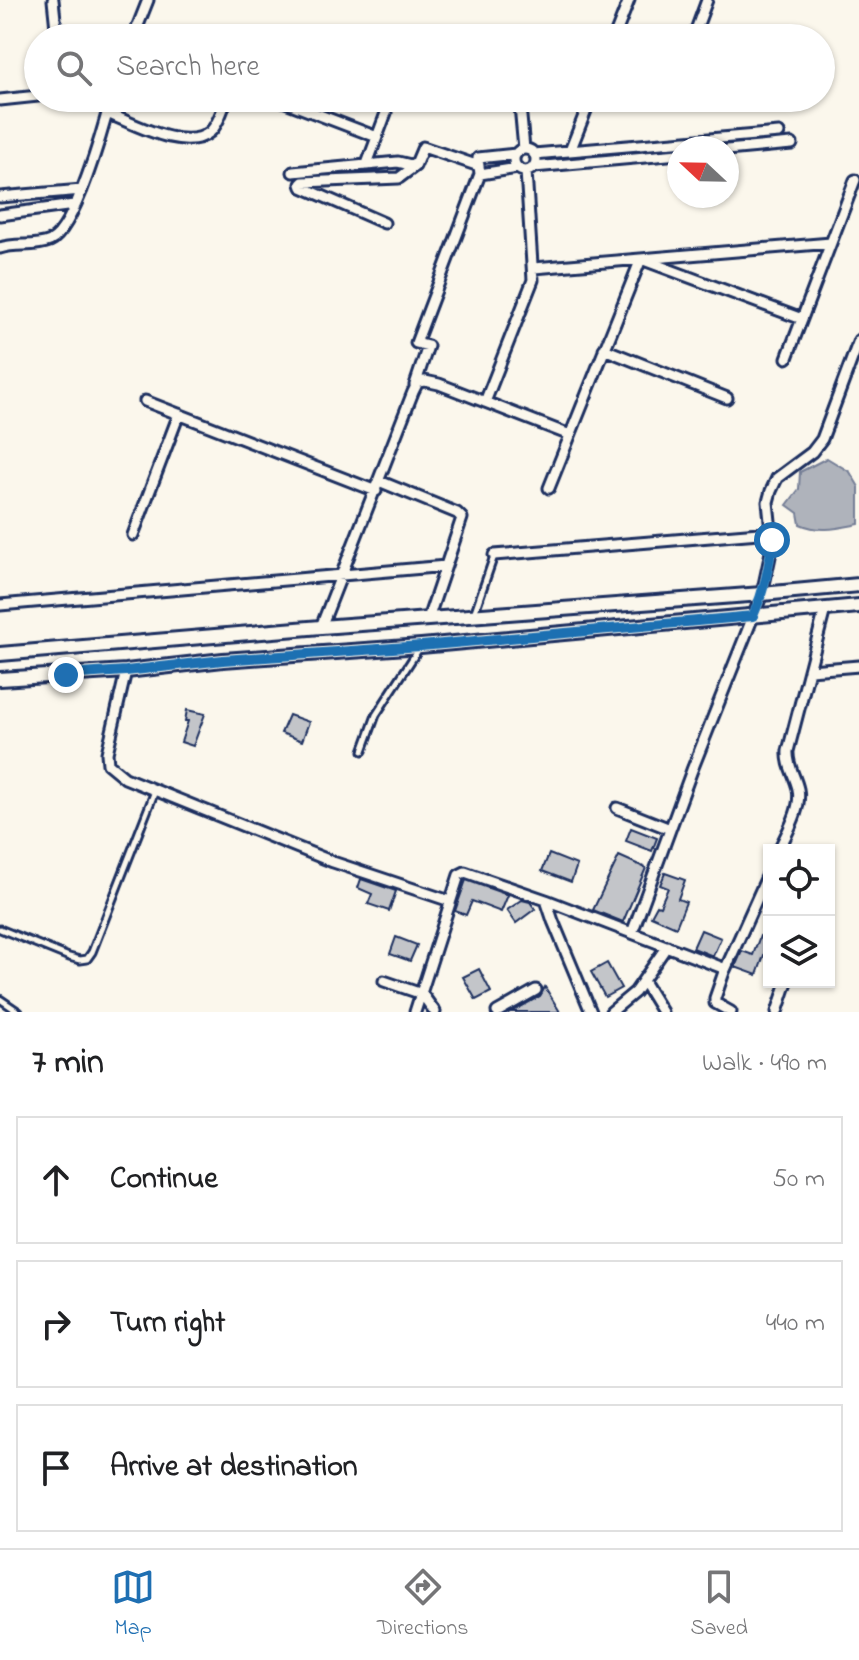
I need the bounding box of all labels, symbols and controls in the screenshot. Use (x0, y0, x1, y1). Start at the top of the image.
search box (24, 24, 835, 112)
icon: search (52, 46, 96, 90)
text: Search here (116, 46, 260, 90)
north arrow (667, 136, 739, 208)
route start (754, 522, 790, 558)
route end (48, 657, 84, 693)
map controls (763, 844, 835, 988)
button: locate (763, 844, 835, 916)
button: layers (763, 916, 835, 988)
text: 7 min (32, 1039, 104, 1089)
text: Walk · 490 m (702, 1045, 827, 1083)
icon: ahead (34, 1158, 78, 1202)
text: Continue (110, 1158, 218, 1202)
text: 50 m (772, 1161, 825, 1199)
icon: right (34, 1302, 78, 1346)
text: Turn right (110, 1302, 225, 1346)
text: 440 m (766, 1305, 825, 1343)
icon: arrive (34, 1446, 78, 1490)
text: Arrive at destination (110, 1446, 358, 1490)
tab: Map (111, 1565, 155, 1645)
tab: Directions (377, 1565, 468, 1645)
tab: Saved (691, 1565, 748, 1645)

